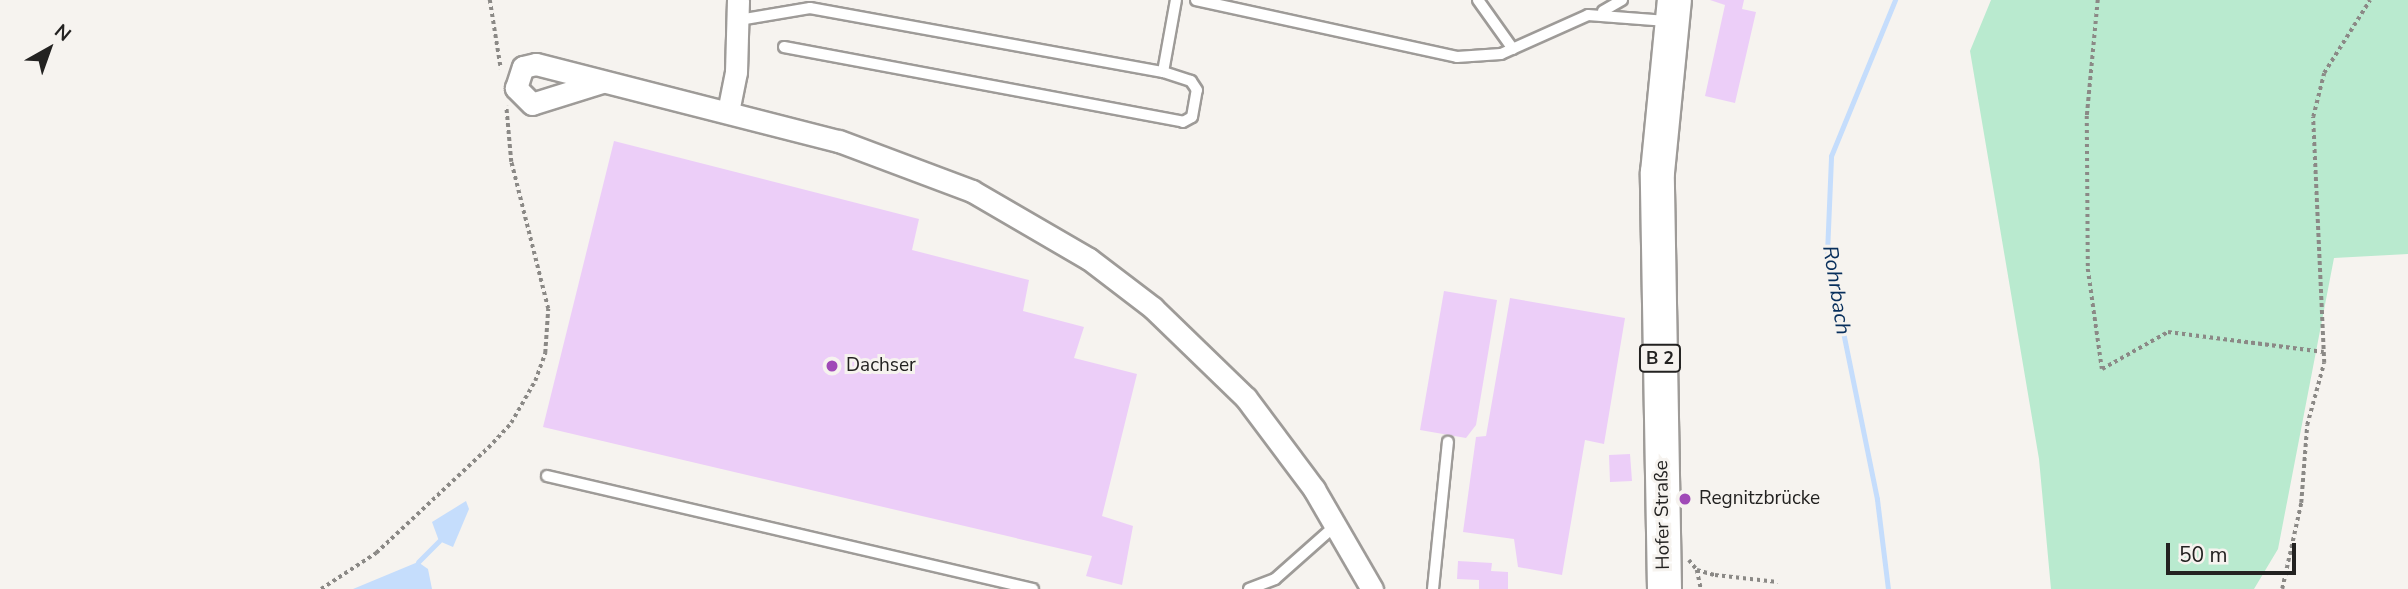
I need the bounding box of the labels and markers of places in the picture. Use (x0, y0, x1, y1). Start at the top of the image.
place label: Dachser (846, 355, 916, 377)
marker: Dachser (824, 358, 840, 374)
place label: Regnitzbrücke (1699, 488, 1820, 510)
marker: Regnitzbrücke (1677, 491, 1693, 507)

